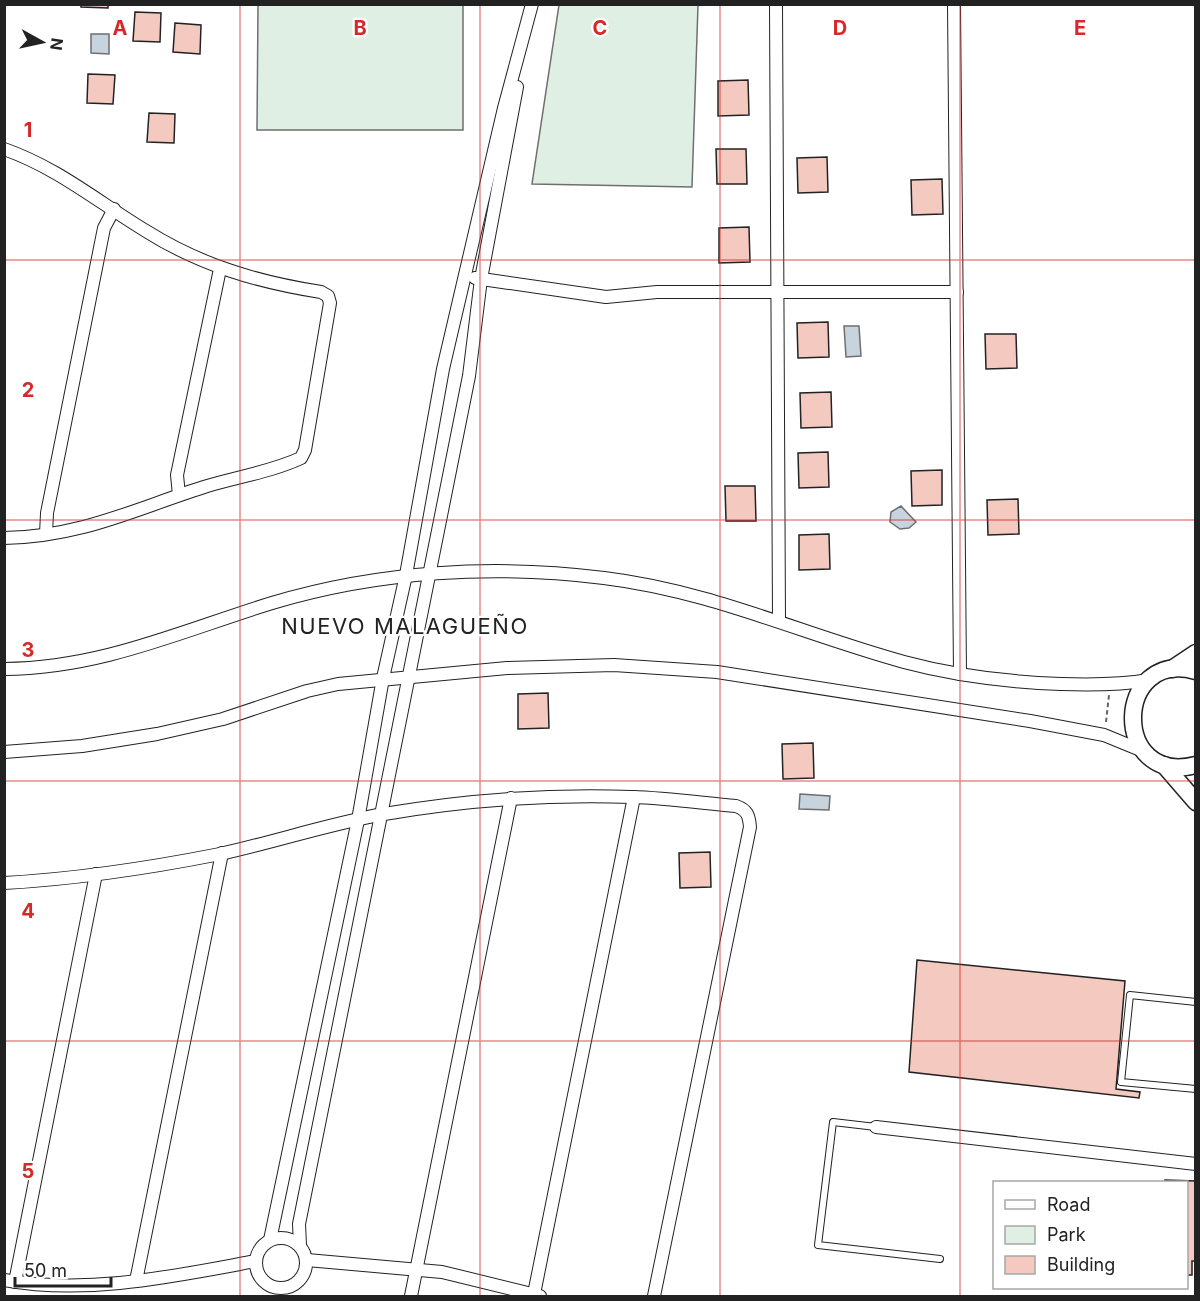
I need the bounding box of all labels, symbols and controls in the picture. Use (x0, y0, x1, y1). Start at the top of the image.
north arrow (12, 12, 72, 72)
text: A (113, 16, 128, 40)
text: B (353, 16, 367, 40)
text: C (593, 16, 607, 40)
text: D (833, 16, 847, 40)
text: E (1074, 16, 1086, 40)
text: N (46, 37, 68, 52)
text: 1 (24, 118, 32, 142)
text: 2 (22, 378, 34, 402)
district label: NUEVO MALAGUEÑO (281, 613, 529, 639)
text: 3 (22, 638, 34, 662)
text: 4 (21, 899, 35, 923)
text: 5 (22, 1159, 34, 1183)
legend (993, 1181, 1188, 1289)
text: Road (1047, 1194, 1090, 1215)
text: Park (1047, 1224, 1086, 1245)
scale bar (15, 1250, 111, 1288)
text: Building (1047, 1254, 1115, 1275)
text: 50 m (24, 1260, 67, 1281)

